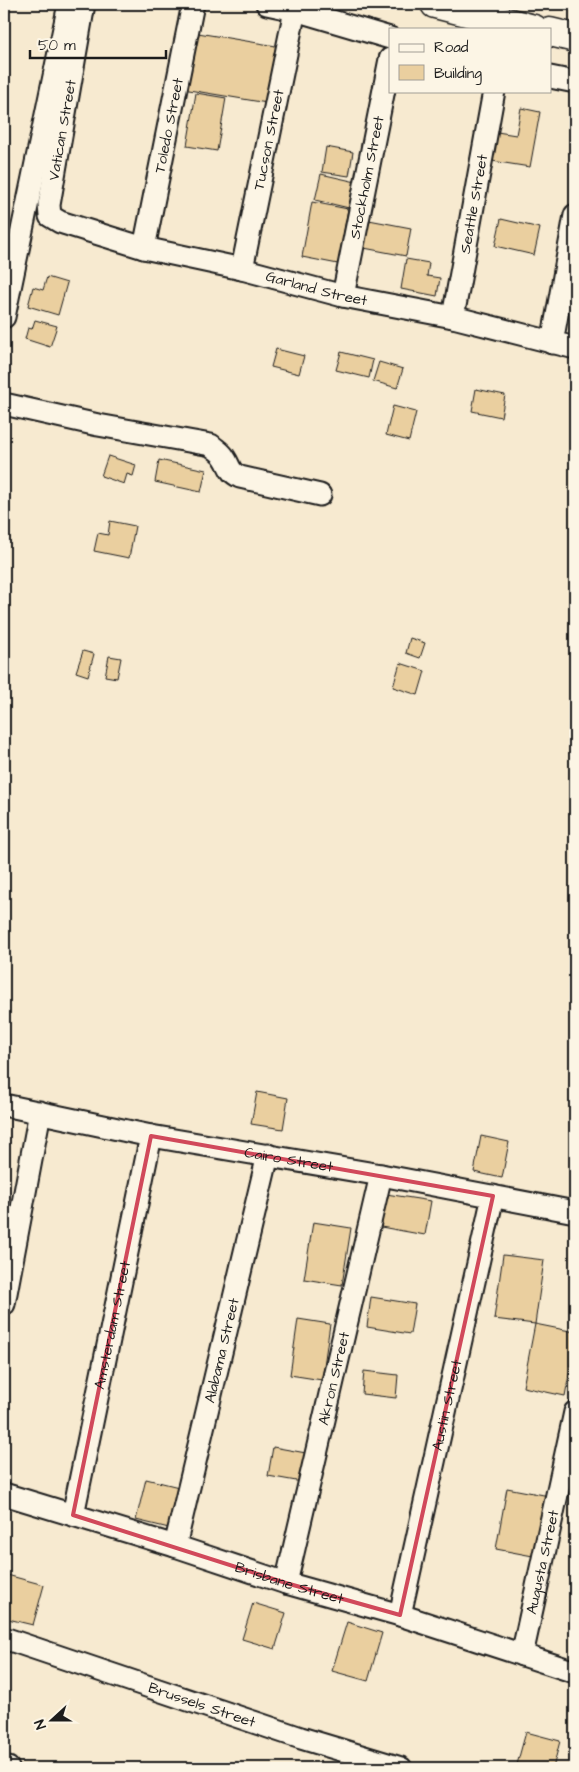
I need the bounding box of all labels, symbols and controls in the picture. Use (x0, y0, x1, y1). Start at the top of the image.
scale bar (30, 28, 166, 60)
legend (389, 28, 552, 92)
text: 50 m (38, 35, 76, 56)
text: Road (434, 37, 469, 58)
text: Building (434, 63, 482, 85)
street label: Toledo Street (149, 76, 189, 175)
street label: Vatican Street (43, 78, 82, 182)
street label: Tucson Street (248, 88, 289, 192)
street label: Stockholm Street (345, 114, 389, 241)
street label: Seattle Street (455, 153, 493, 255)
street label: Garland Street (263, 266, 369, 311)
street label: Cairo Street (243, 1142, 335, 1178)
street label: Amsterdam Street (89, 1259, 136, 1391)
street label: Alabama Street (199, 1296, 245, 1405)
street label: Akron Street (313, 1330, 355, 1427)
street label: Austin Street (427, 1358, 467, 1453)
street label: Augusta Street (521, 1508, 564, 1616)
street label: Brisbane Street (232, 1557, 346, 1610)
street label: Brussels Street (145, 1677, 258, 1733)
north arrow (28, 1694, 78, 1744)
text: N (30, 1716, 52, 1732)

